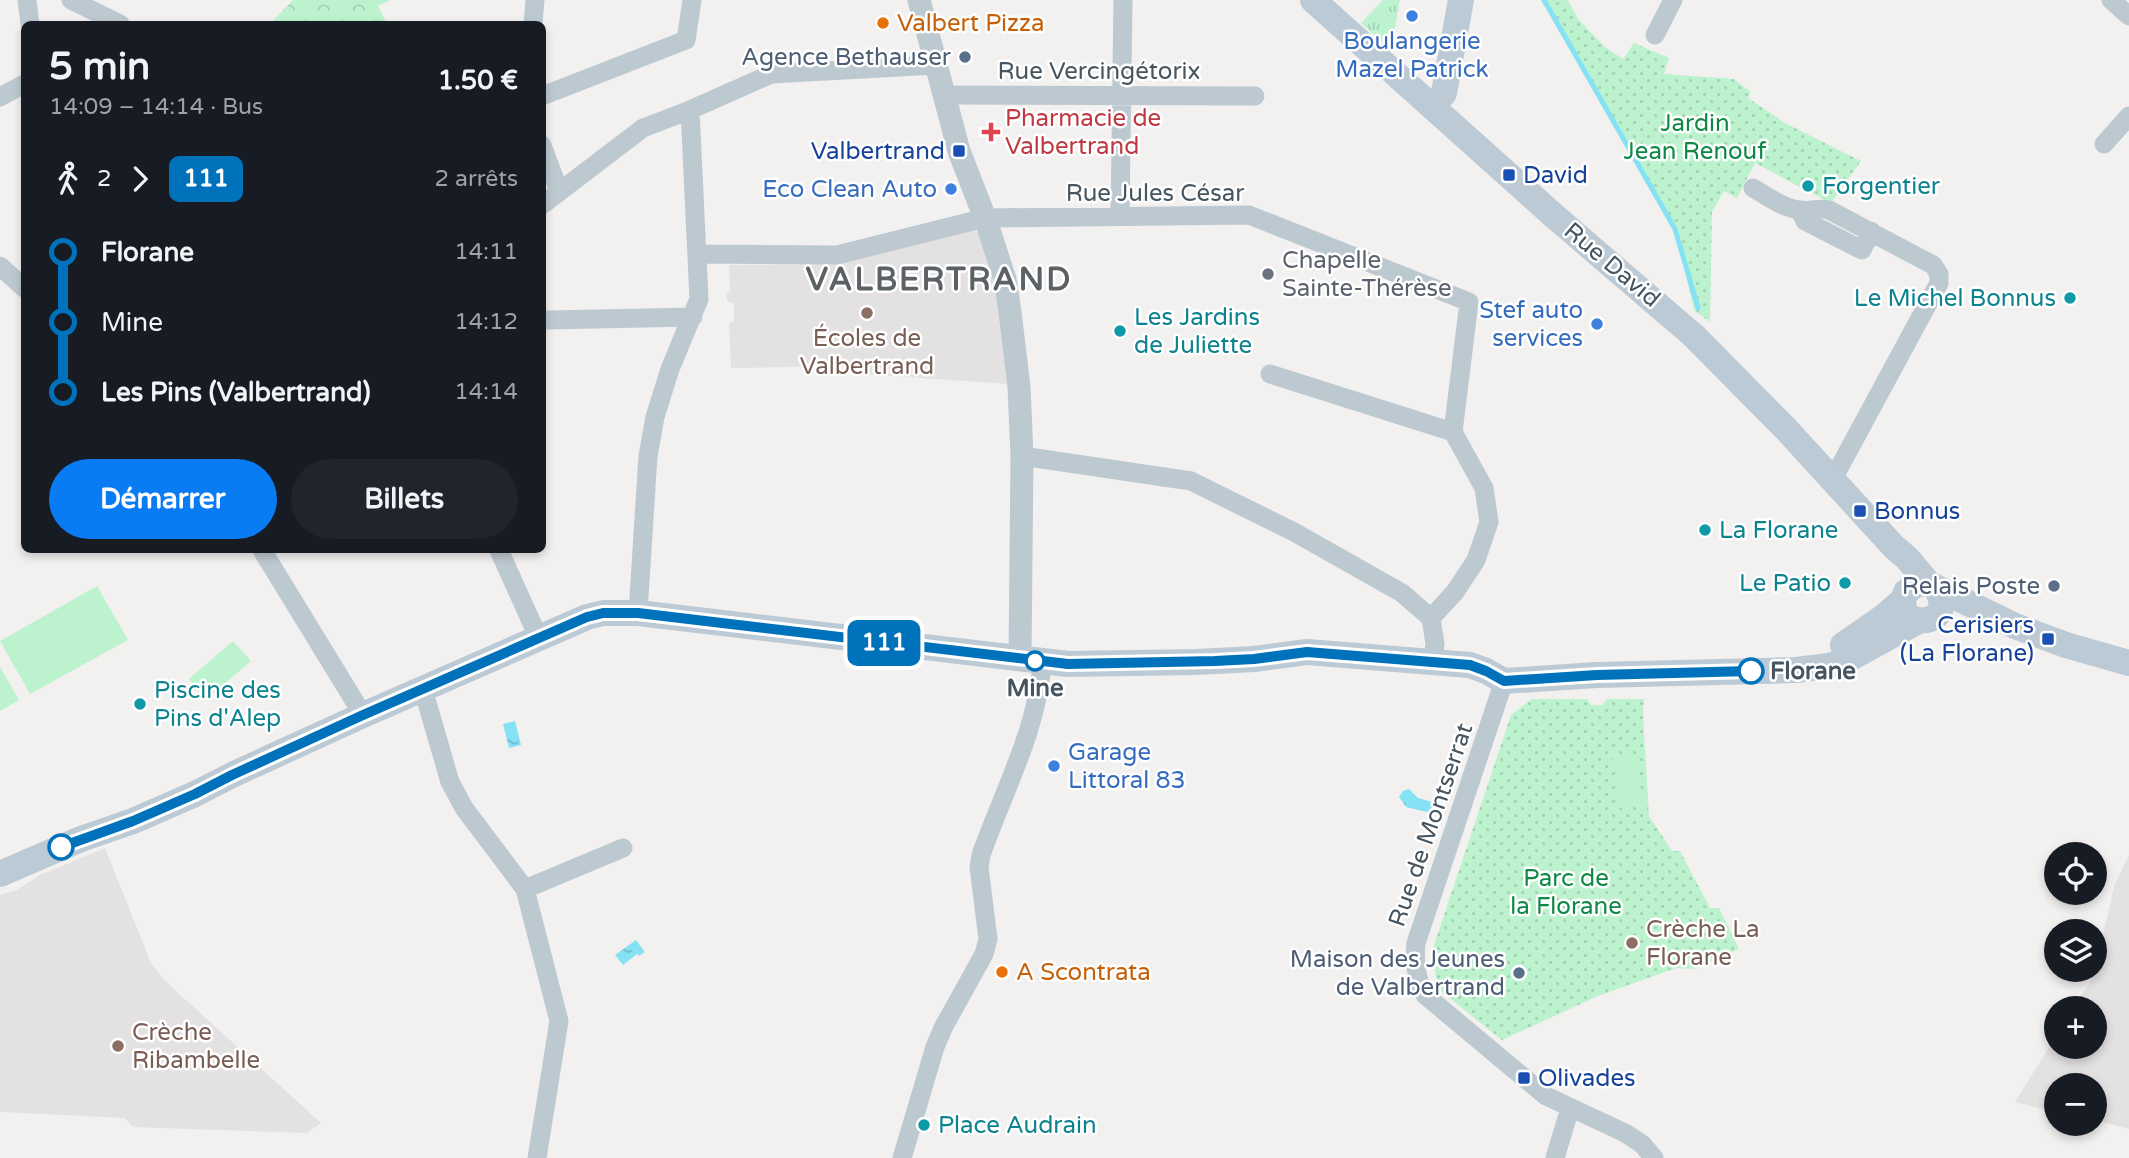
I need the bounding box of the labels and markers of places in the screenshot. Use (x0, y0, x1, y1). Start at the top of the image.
marker: Boulangerie Mazel Patrick (1404, 8, 1420, 24)
place label: Valbert Pizza (897, 9, 1044, 38)
marker: Valbert Pizza (875, 15, 891, 31)
place label: Boulangerie Mazel Patrick (1335, 27, 1489, 84)
place label: Agence Bethauser (741, 43, 952, 72)
marker: Agence Bethauser (957, 49, 973, 65)
place label: Pharmacie de Valbertrand (1005, 104, 1161, 161)
marker: Pharmacie de Valbertrand (983, 124, 999, 140)
place label: Valbertrand (811, 137, 945, 166)
marker: Valbertrand (951, 143, 967, 159)
place label: David (1523, 161, 1588, 190)
marker: David (1501, 167, 1517, 183)
place label: Forgentier (1822, 172, 1941, 201)
place label: Eco Clean Auto (762, 175, 937, 204)
marker: Forgentier (1800, 178, 1816, 194)
marker: Eco Clean Auto (943, 181, 959, 197)
place label: Chapelle Sainte-Thérèse (1282, 246, 1452, 303)
marker: Chapelle Sainte-Thérèse (1260, 266, 1276, 282)
place label: Le Michel Bonnus (1854, 284, 2056, 313)
marker: Le Michel Bonnus (2062, 290, 2078, 306)
place label: Stef auto services (1479, 296, 1583, 353)
place label: Les Jardins de Juliette (1134, 303, 1260, 360)
marker: Écoles de Valbertrand (859, 305, 875, 321)
marker: Stef auto services (1589, 316, 1605, 332)
place label: Écoles de Valbertrand (800, 323, 934, 381)
marker: Les Jardins de Juliette (1112, 323, 1128, 339)
place label: Bonnus (1874, 497, 1960, 526)
marker: Bonnus (1852, 503, 1868, 519)
place label: La Florane (1719, 516, 1838, 545)
marker: La Florane (1697, 522, 1713, 538)
place label: Le Patio (1739, 569, 1831, 598)
place label: Relais Poste (1902, 572, 2040, 601)
marker: Le Patio (1837, 575, 1853, 591)
marker: Relais Poste (2046, 578, 2062, 594)
place label: Cerisiers (La Florane) (1900, 611, 2034, 668)
marker: Cerisiers (La Florane) (2040, 631, 2056, 647)
marker: Mine (1025, 651, 1045, 671)
place label: Florane (1770, 657, 1856, 686)
marker: Florane (1738, 658, 1764, 684)
place label: Mine (1006, 674, 1064, 703)
place label: Piscine des Pins d'Alep (154, 676, 281, 733)
marker: Piscine des Pins d'Alep (132, 696, 148, 712)
place label: Garage Littoral 83 (1068, 738, 1186, 795)
marker: Garage Littoral 83 (1046, 758, 1062, 774)
unlabelled marker (48, 834, 74, 860)
place label: Crèche La Florane (1646, 915, 1759, 972)
marker: Crèche La Florane (1624, 935, 1640, 951)
place label: Maison des Jeunes de Valbertrand (1290, 945, 1505, 1002)
place label: A Scontrata (1016, 958, 1151, 987)
marker: A Scontrata (994, 964, 1010, 980)
marker: Maison des Jeunes de Valbertrand (1511, 965, 1527, 981)
place label: Crèche Ribambelle (132, 1018, 260, 1075)
marker: Crèche Ribambelle (110, 1038, 126, 1054)
place label: Olivades (1538, 1064, 1636, 1093)
marker: Olivades (1516, 1070, 1532, 1086)
place label: Place Audrain (938, 1111, 1097, 1140)
marker: Place Audrain (916, 1117, 932, 1133)

